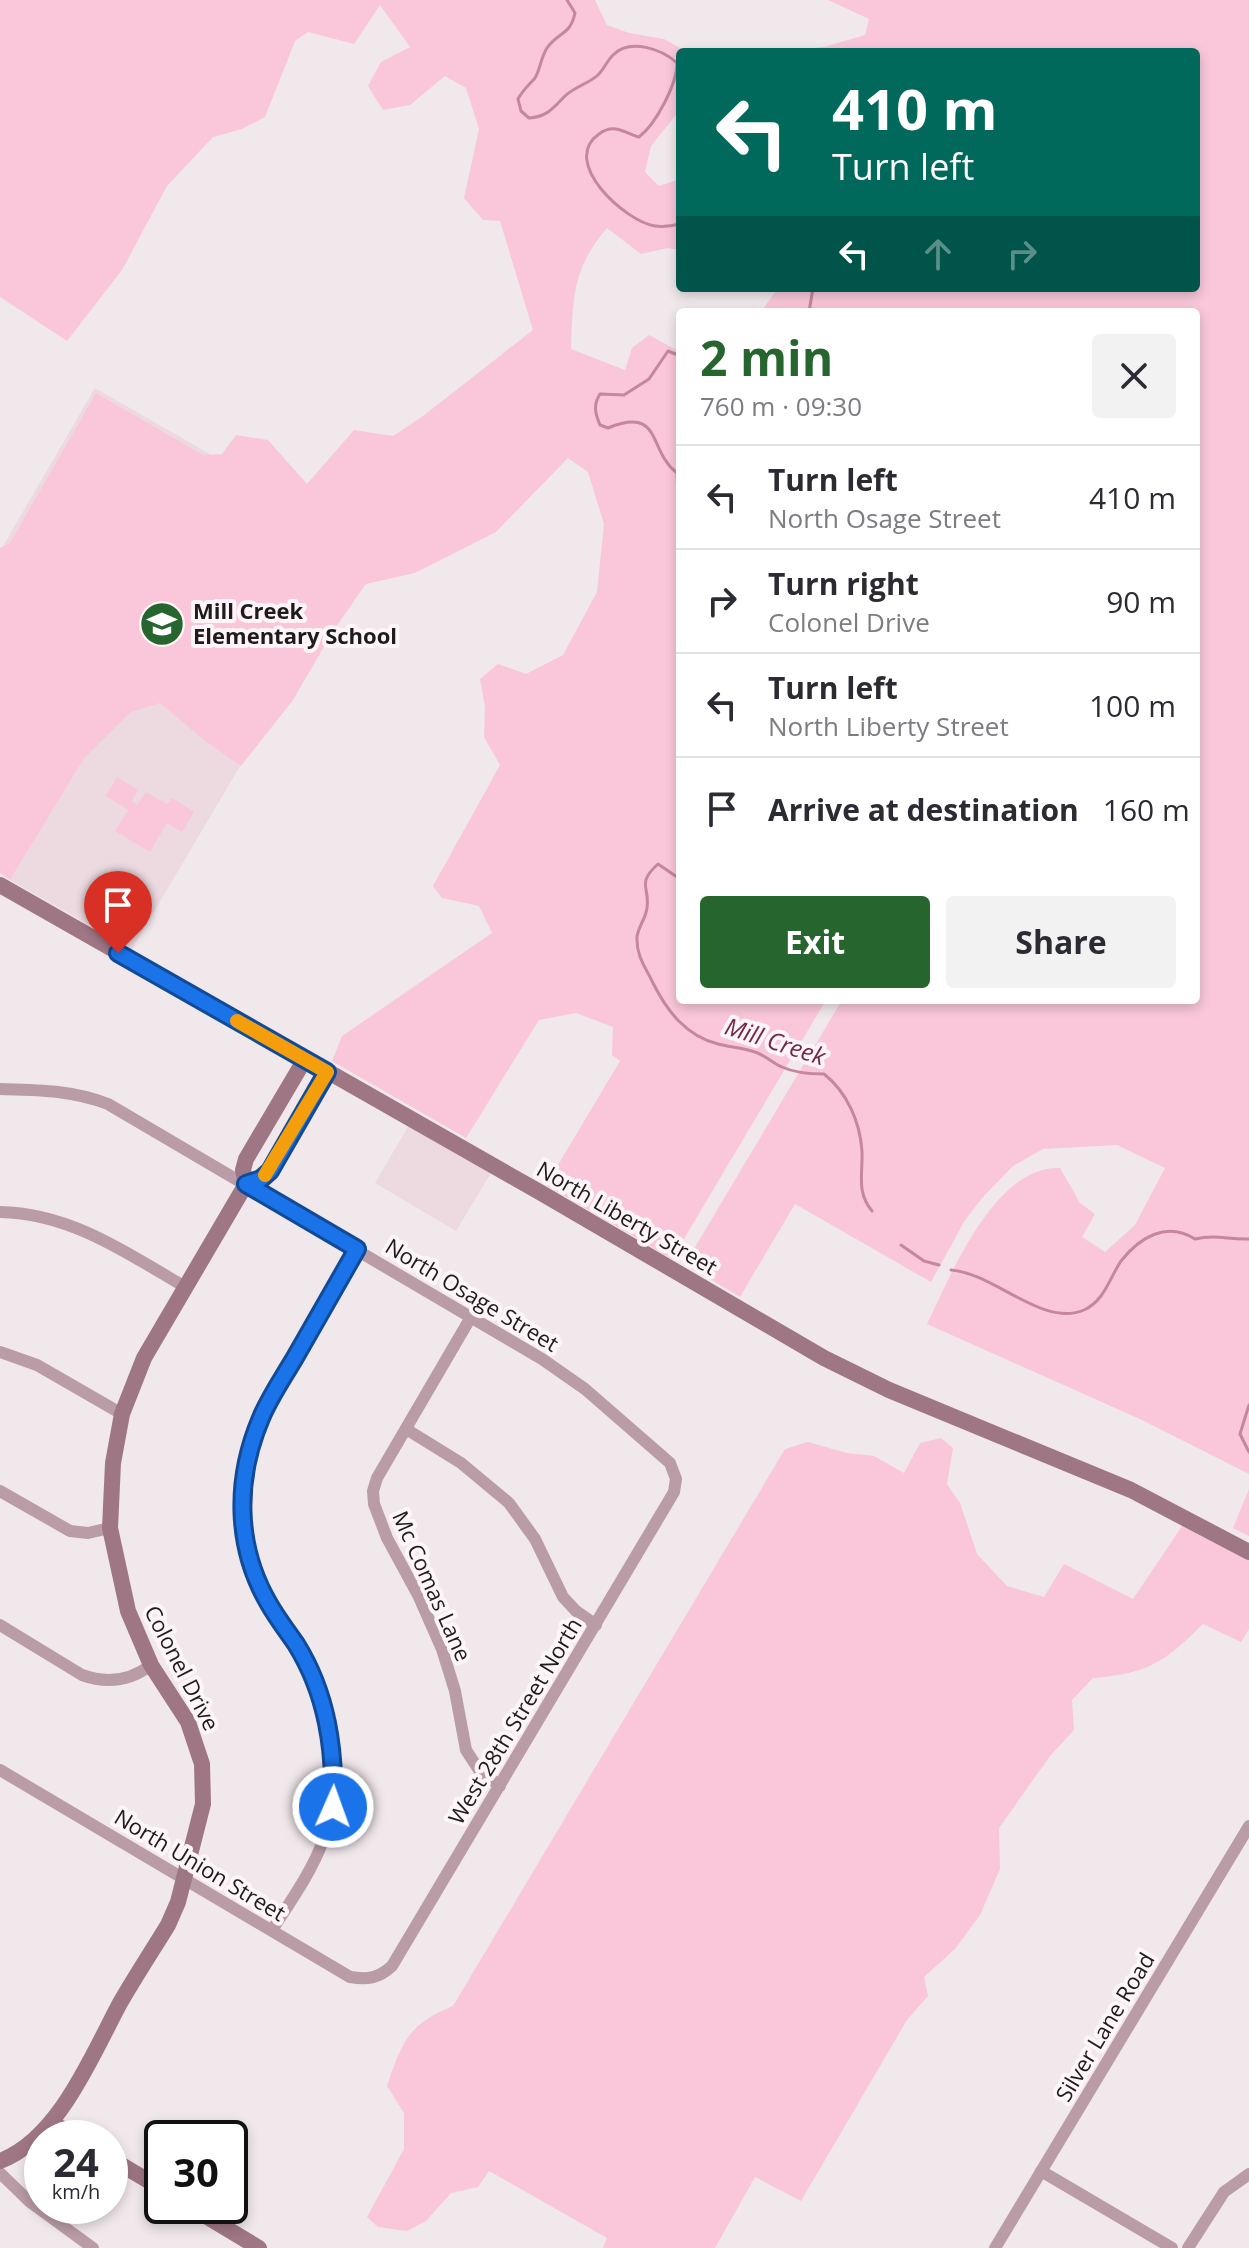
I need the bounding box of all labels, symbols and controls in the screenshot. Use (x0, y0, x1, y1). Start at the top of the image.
text: 410 m (832, 70, 998, 146)
icon: left (700, 80, 804, 184)
text: Turn left (832, 142, 974, 191)
icon: left (832, 232, 876, 276)
icon: ahead (916, 232, 960, 276)
icon: right (1000, 232, 1044, 276)
text: 2 min (700, 325, 833, 390)
button: close (1092, 334, 1176, 418)
text: 760 m · 09:30 (700, 388, 862, 424)
text: Turn left (768, 459, 898, 500)
icon: left (700, 475, 744, 519)
text: 410 m (1089, 477, 1176, 518)
text: North Osage Street (768, 500, 1001, 536)
text: Turn right (768, 563, 919, 604)
icon: right (700, 579, 744, 623)
text: 90 m (1106, 581, 1176, 622)
place label: Mill Creek Elementary School (193, 595, 397, 650)
school or university icon: Mill Creek Elementary School (138, 600, 186, 648)
text: Colonel Drive (768, 604, 930, 640)
text: Turn left (768, 667, 898, 708)
icon: left (700, 683, 744, 727)
text: 100 m (1089, 685, 1176, 726)
text: North Liberty Street (768, 708, 1009, 744)
icon: arrive (700, 787, 744, 831)
text: Arrive at destination (768, 789, 1079, 830)
text: 160 m (1103, 789, 1190, 830)
pin (84, 871, 152, 953)
icon: arrive (96, 883, 140, 927)
button: Exit (700, 896, 930, 988)
button: Share (946, 896, 1176, 988)
water label: Mill Creek (721, 1009, 831, 1073)
street label: North Liberty Street (532, 1153, 723, 1281)
street label: North Osage Street (380, 1231, 565, 1358)
street label: Mc Comas Lane (386, 1506, 479, 1665)
street label: Colonel Drive (138, 1600, 227, 1735)
street label: West 28th Street North (440, 1612, 588, 1829)
position arrow (291, 1765, 375, 1849)
street label: North Union Street (109, 1801, 292, 1927)
street label: Silver Lane Road (1048, 1946, 1161, 2107)
speed limit sign: 30 (144, 2120, 248, 2224)
text: 24 (53, 2134, 99, 2189)
text: km/h (52, 2178, 100, 2205)

